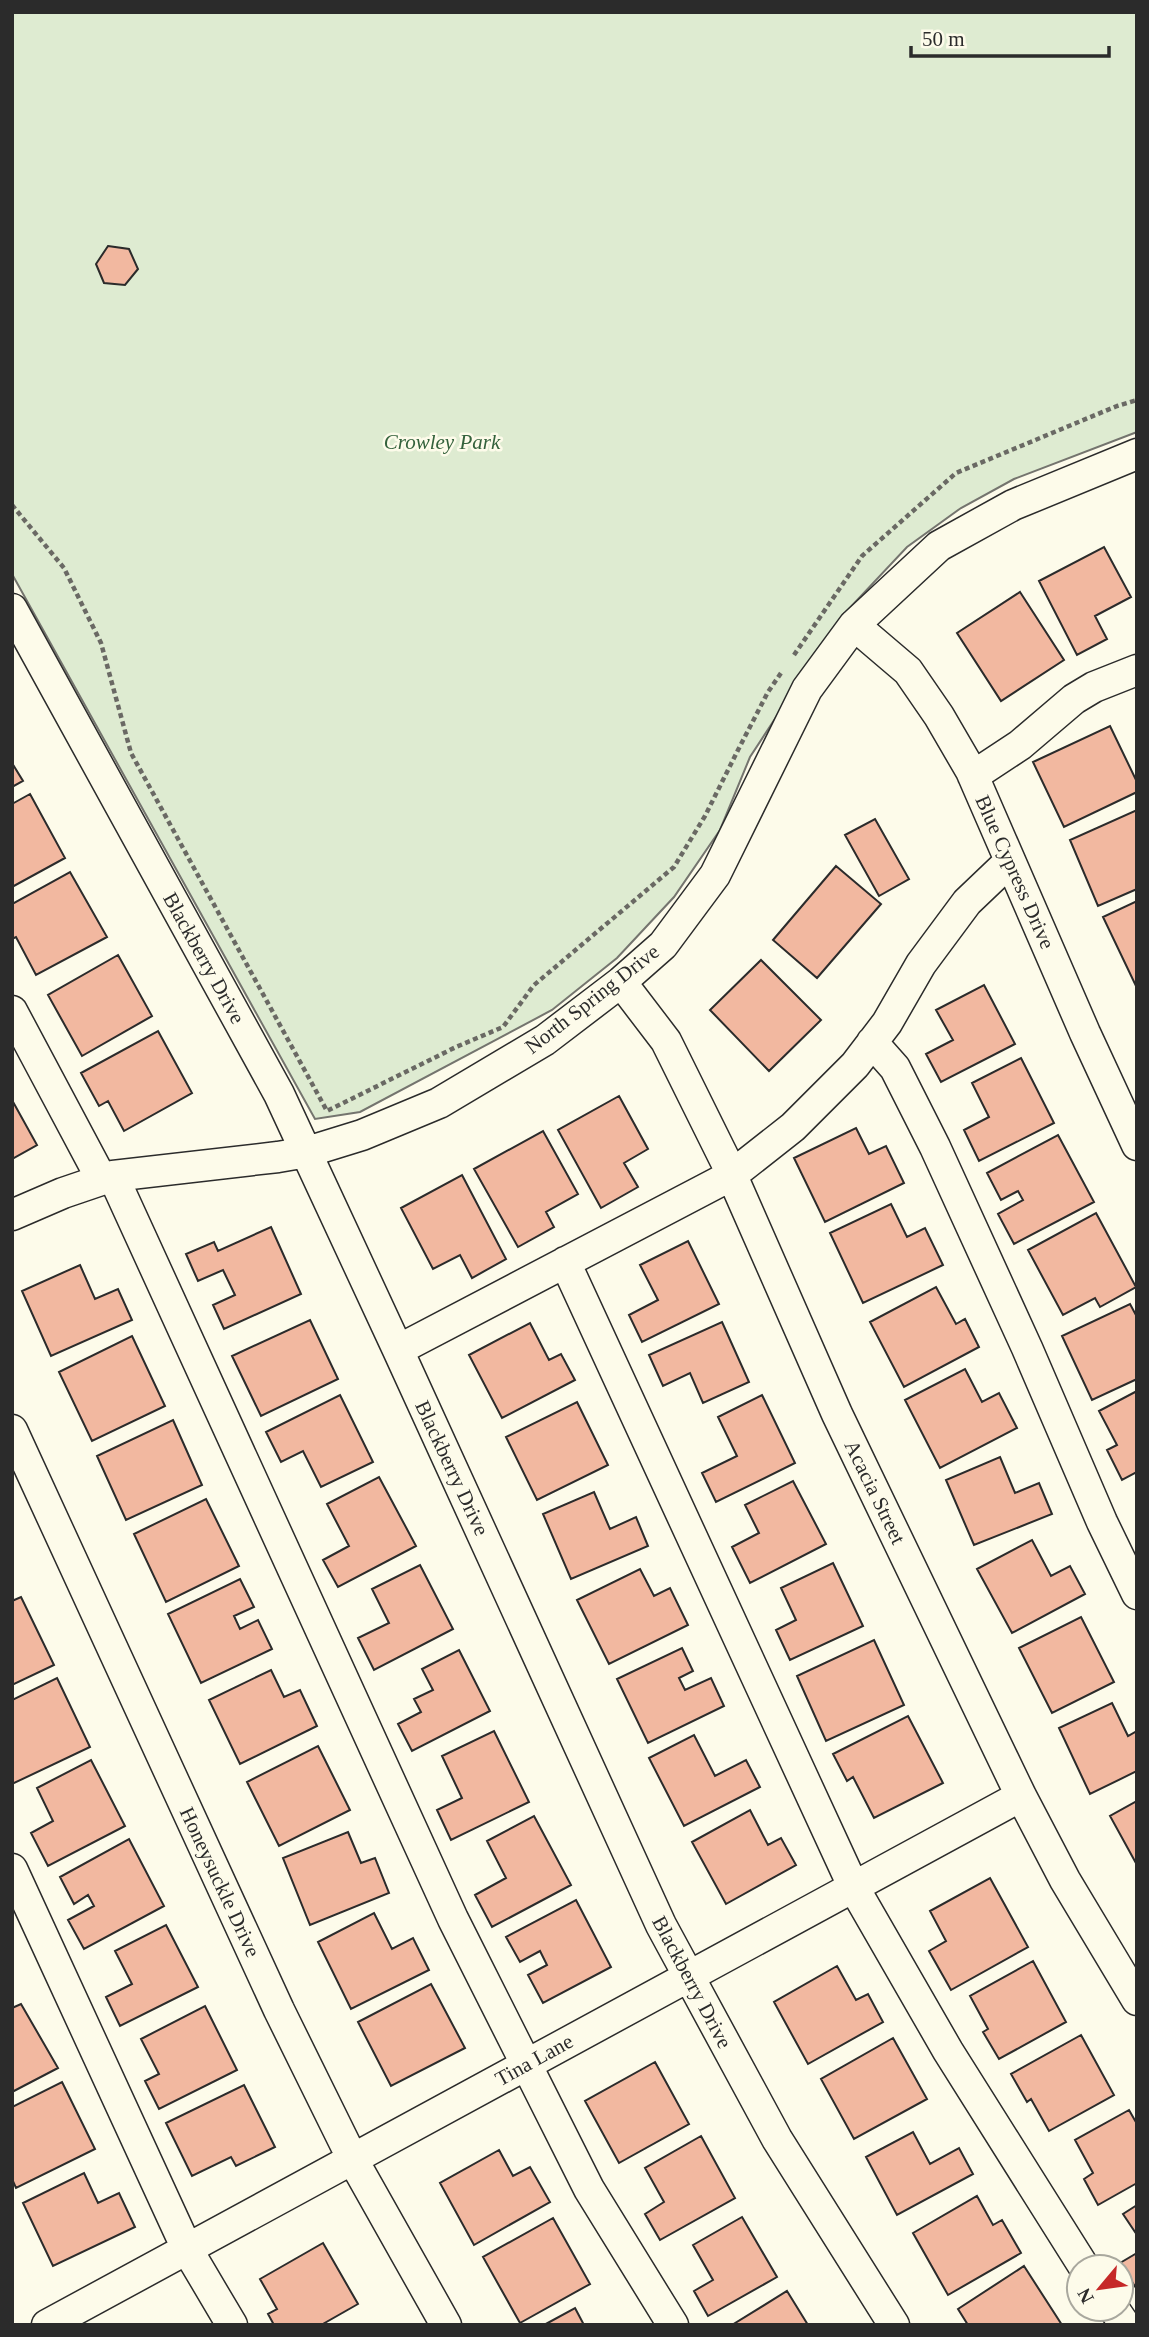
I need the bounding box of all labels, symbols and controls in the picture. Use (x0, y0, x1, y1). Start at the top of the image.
scale bar (911, 14, 1109, 58)
text: 50 m (922, 27, 965, 51)
park label: Crowley Park (384, 430, 501, 454)
street label: Blue Cypress Drive (970, 791, 1060, 953)
street label: Blackberry Drive (158, 888, 250, 1028)
street label: North Spring Drive (520, 939, 664, 1059)
street label: Blackberry Drive (410, 1397, 494, 1539)
street label: Acacia Street (840, 1436, 911, 1548)
street label: Honeysuckle Drive (175, 1803, 265, 1961)
street label: Blackberry Drive (647, 1912, 737, 2052)
street label: Tina Lane (491, 2029, 577, 2091)
north arrow (1065, 2253, 1135, 2323)
text: N (1073, 2285, 1098, 2307)

